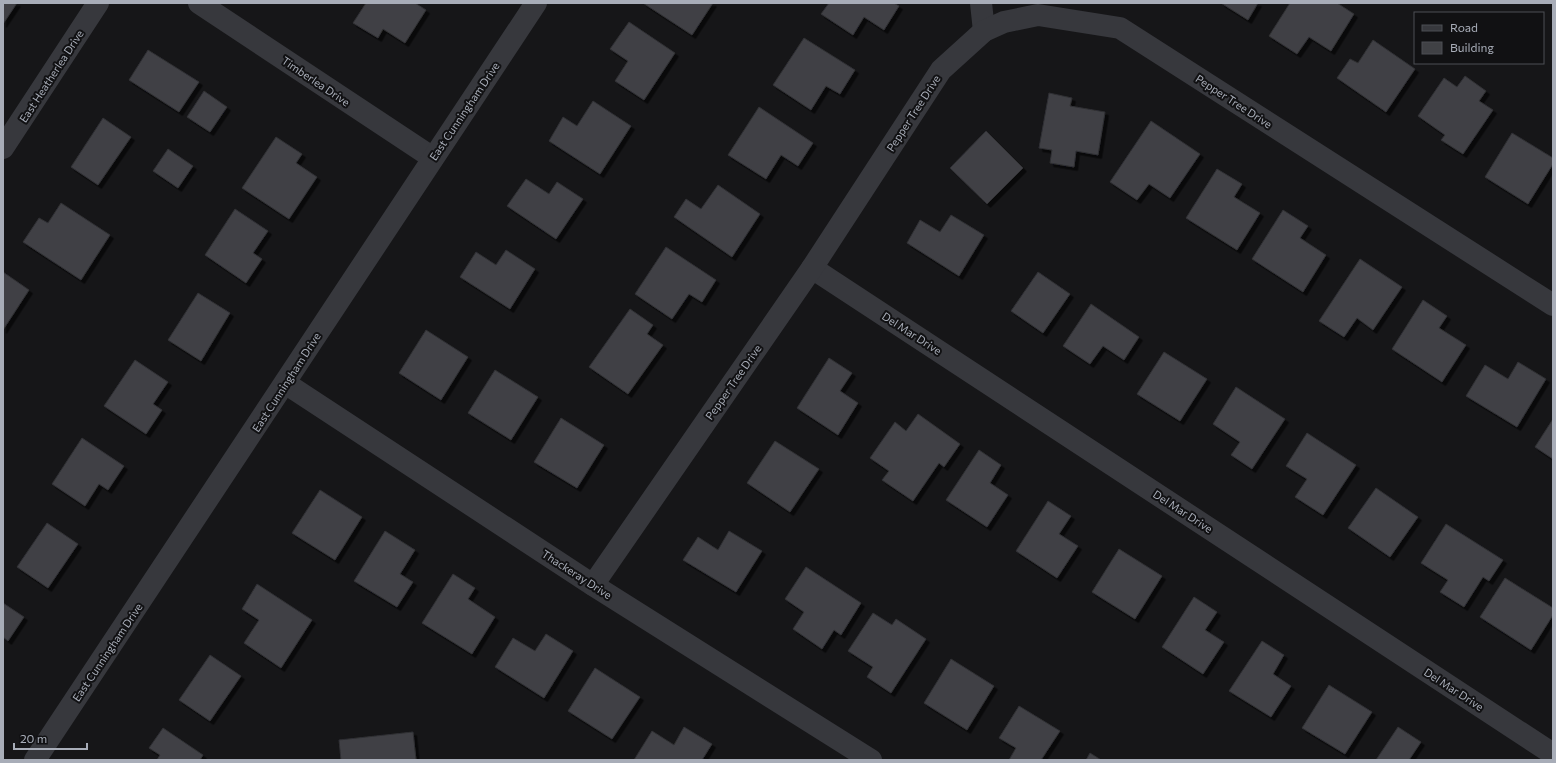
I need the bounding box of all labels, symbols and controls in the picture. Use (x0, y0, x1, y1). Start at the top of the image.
legend (1414, 12, 1544, 64)
text: Road (1450, 20, 1478, 34)
street label: East Heatherlea Drive (16, 27, 86, 125)
text: Building (1450, 40, 1494, 54)
street label: Timberlea Drive (280, 53, 353, 109)
street label: East Cunningham Drive (426, 59, 502, 163)
street label: Pepper Tree Drive (1193, 71, 1275, 131)
street label: Pepper Tree Drive (883, 72, 943, 154)
street label: Del Mar Drive (880, 309, 944, 357)
street label: East Cunningham Drive (249, 330, 323, 434)
street label: Pepper Tree Drive (702, 342, 764, 422)
street label: Del Mar Drive (1151, 487, 1215, 535)
street label: Thackeray Drive (540, 547, 614, 601)
street label: East Cunningham Drive (69, 600, 145, 704)
street label: Del Mar Drive (1422, 665, 1486, 713)
scale bar (14, 725, 87, 751)
text: 20 m (20, 731, 47, 745)

